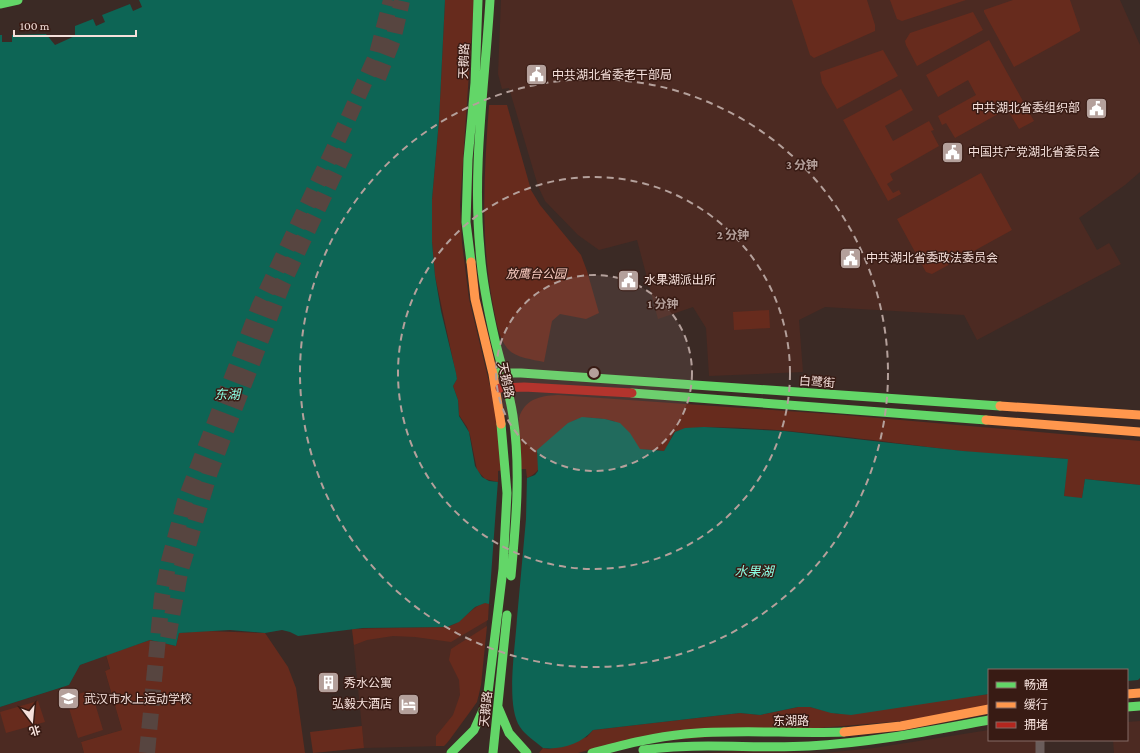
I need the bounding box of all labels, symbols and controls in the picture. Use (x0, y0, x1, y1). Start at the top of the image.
scale bar (14, 12, 136, 38)
text: 100 m (20, 19, 50, 33)
street label: 天鹅路 (456, 43, 472, 79)
public building icon: 中共湖北省委老干部局 (523, 62, 549, 88)
place label: 中共湖北省委老干部局 (552, 68, 672, 82)
public building icon: 中共湖北省委组织部 (1083, 95, 1109, 121)
place label: 中共湖北省委组织部 (972, 101, 1080, 115)
public building icon: 中国共产党湖北省委员会 (940, 139, 966, 165)
place label: 中国共产党湖北省委员会 (968, 145, 1100, 159)
text: 3 分钟 (786, 158, 818, 172)
text: 2 分钟 (717, 228, 749, 242)
public building icon: 中共湖北省委政法委员会 (837, 245, 863, 271)
place label: 中共湖北省委政法委员会 (866, 251, 998, 265)
park label: 放鹰台公园 (506, 267, 568, 281)
public building icon: 水果湖派出所 (615, 267, 641, 293)
place label: 水果湖派出所 (644, 273, 716, 287)
text: 1 分钟 (648, 297, 678, 311)
street label: 天鹅路 (495, 361, 517, 399)
centre of rings (587, 366, 601, 380)
street label: 白鹭街 (799, 374, 835, 390)
water label: 东湖 (214, 387, 242, 402)
water label: 水果湖 (734, 564, 775, 579)
legend (988, 669, 1128, 741)
building icon: 秀水公寓 (315, 670, 341, 696)
place label: 秀水公寓 (344, 676, 392, 690)
text: 畅通 (1024, 678, 1048, 692)
school or university icon: 武汉市水上运动学校 (56, 686, 82, 712)
street label: 天鹅路 (477, 690, 495, 728)
hotel icon: 弘毅大酒店 (395, 691, 421, 717)
place label: 武汉市水上运动学校 (84, 692, 192, 706)
place label: 弘毅大酒店 (332, 697, 392, 711)
text: 缓行 (1024, 698, 1048, 712)
north arrow (12, 701, 52, 741)
street label: 东湖路 (773, 714, 809, 728)
text: 拥堵 (1024, 718, 1048, 732)
text: 北 (28, 723, 42, 738)

